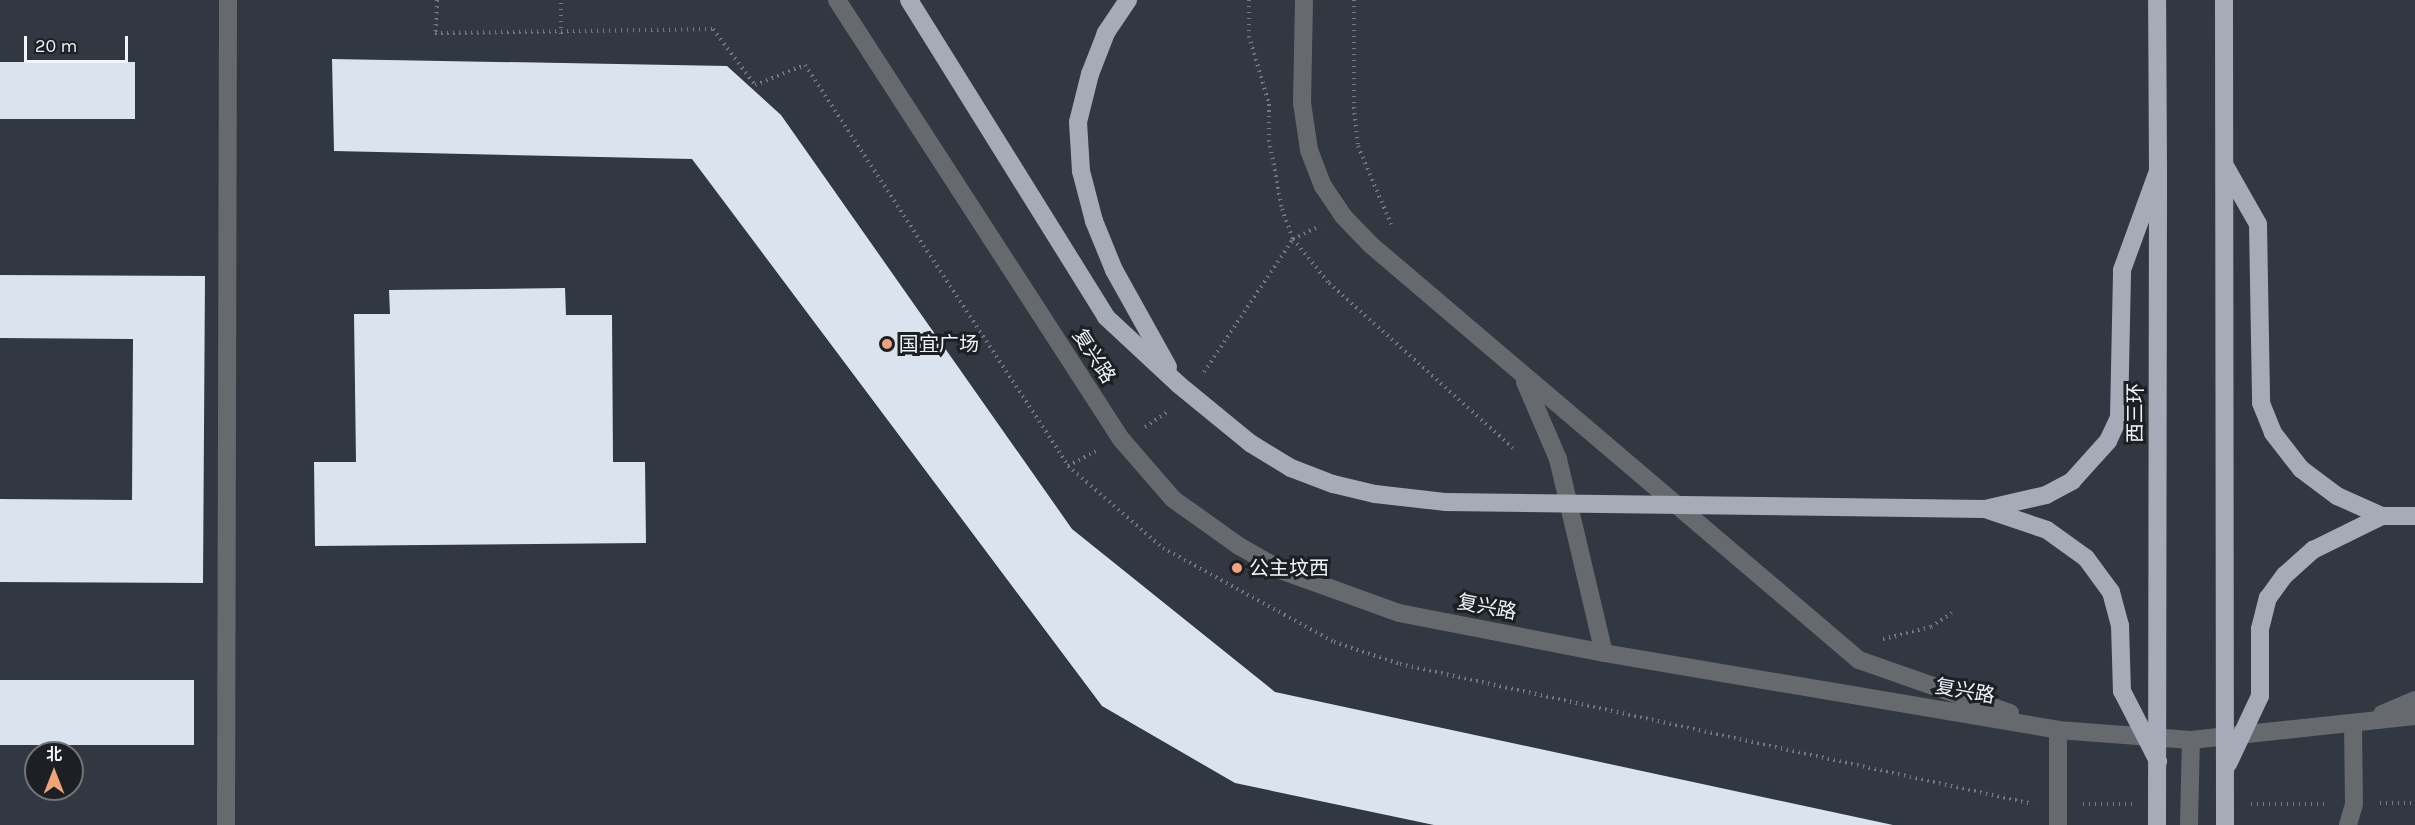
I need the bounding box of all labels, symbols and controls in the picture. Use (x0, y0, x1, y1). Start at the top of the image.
scale bar (27, 24, 130, 62)
text: 20 m (35, 35, 77, 57)
street label: 复兴路 (1068, 324, 1120, 388)
place label: 国宜广场 (899, 332, 979, 356)
marker: 国宜广场 (880, 337, 894, 351)
street label: 西三环 (2123, 383, 2147, 443)
place label: 公主坟西 (1249, 556, 1329, 580)
marker: 公主坟西 (1230, 561, 1244, 575)
street label: 复兴路 (1455, 589, 1519, 625)
street label: 复兴路 (1933, 674, 1997, 708)
north arrow (24, 741, 84, 801)
text: 北 (46, 745, 62, 764)

